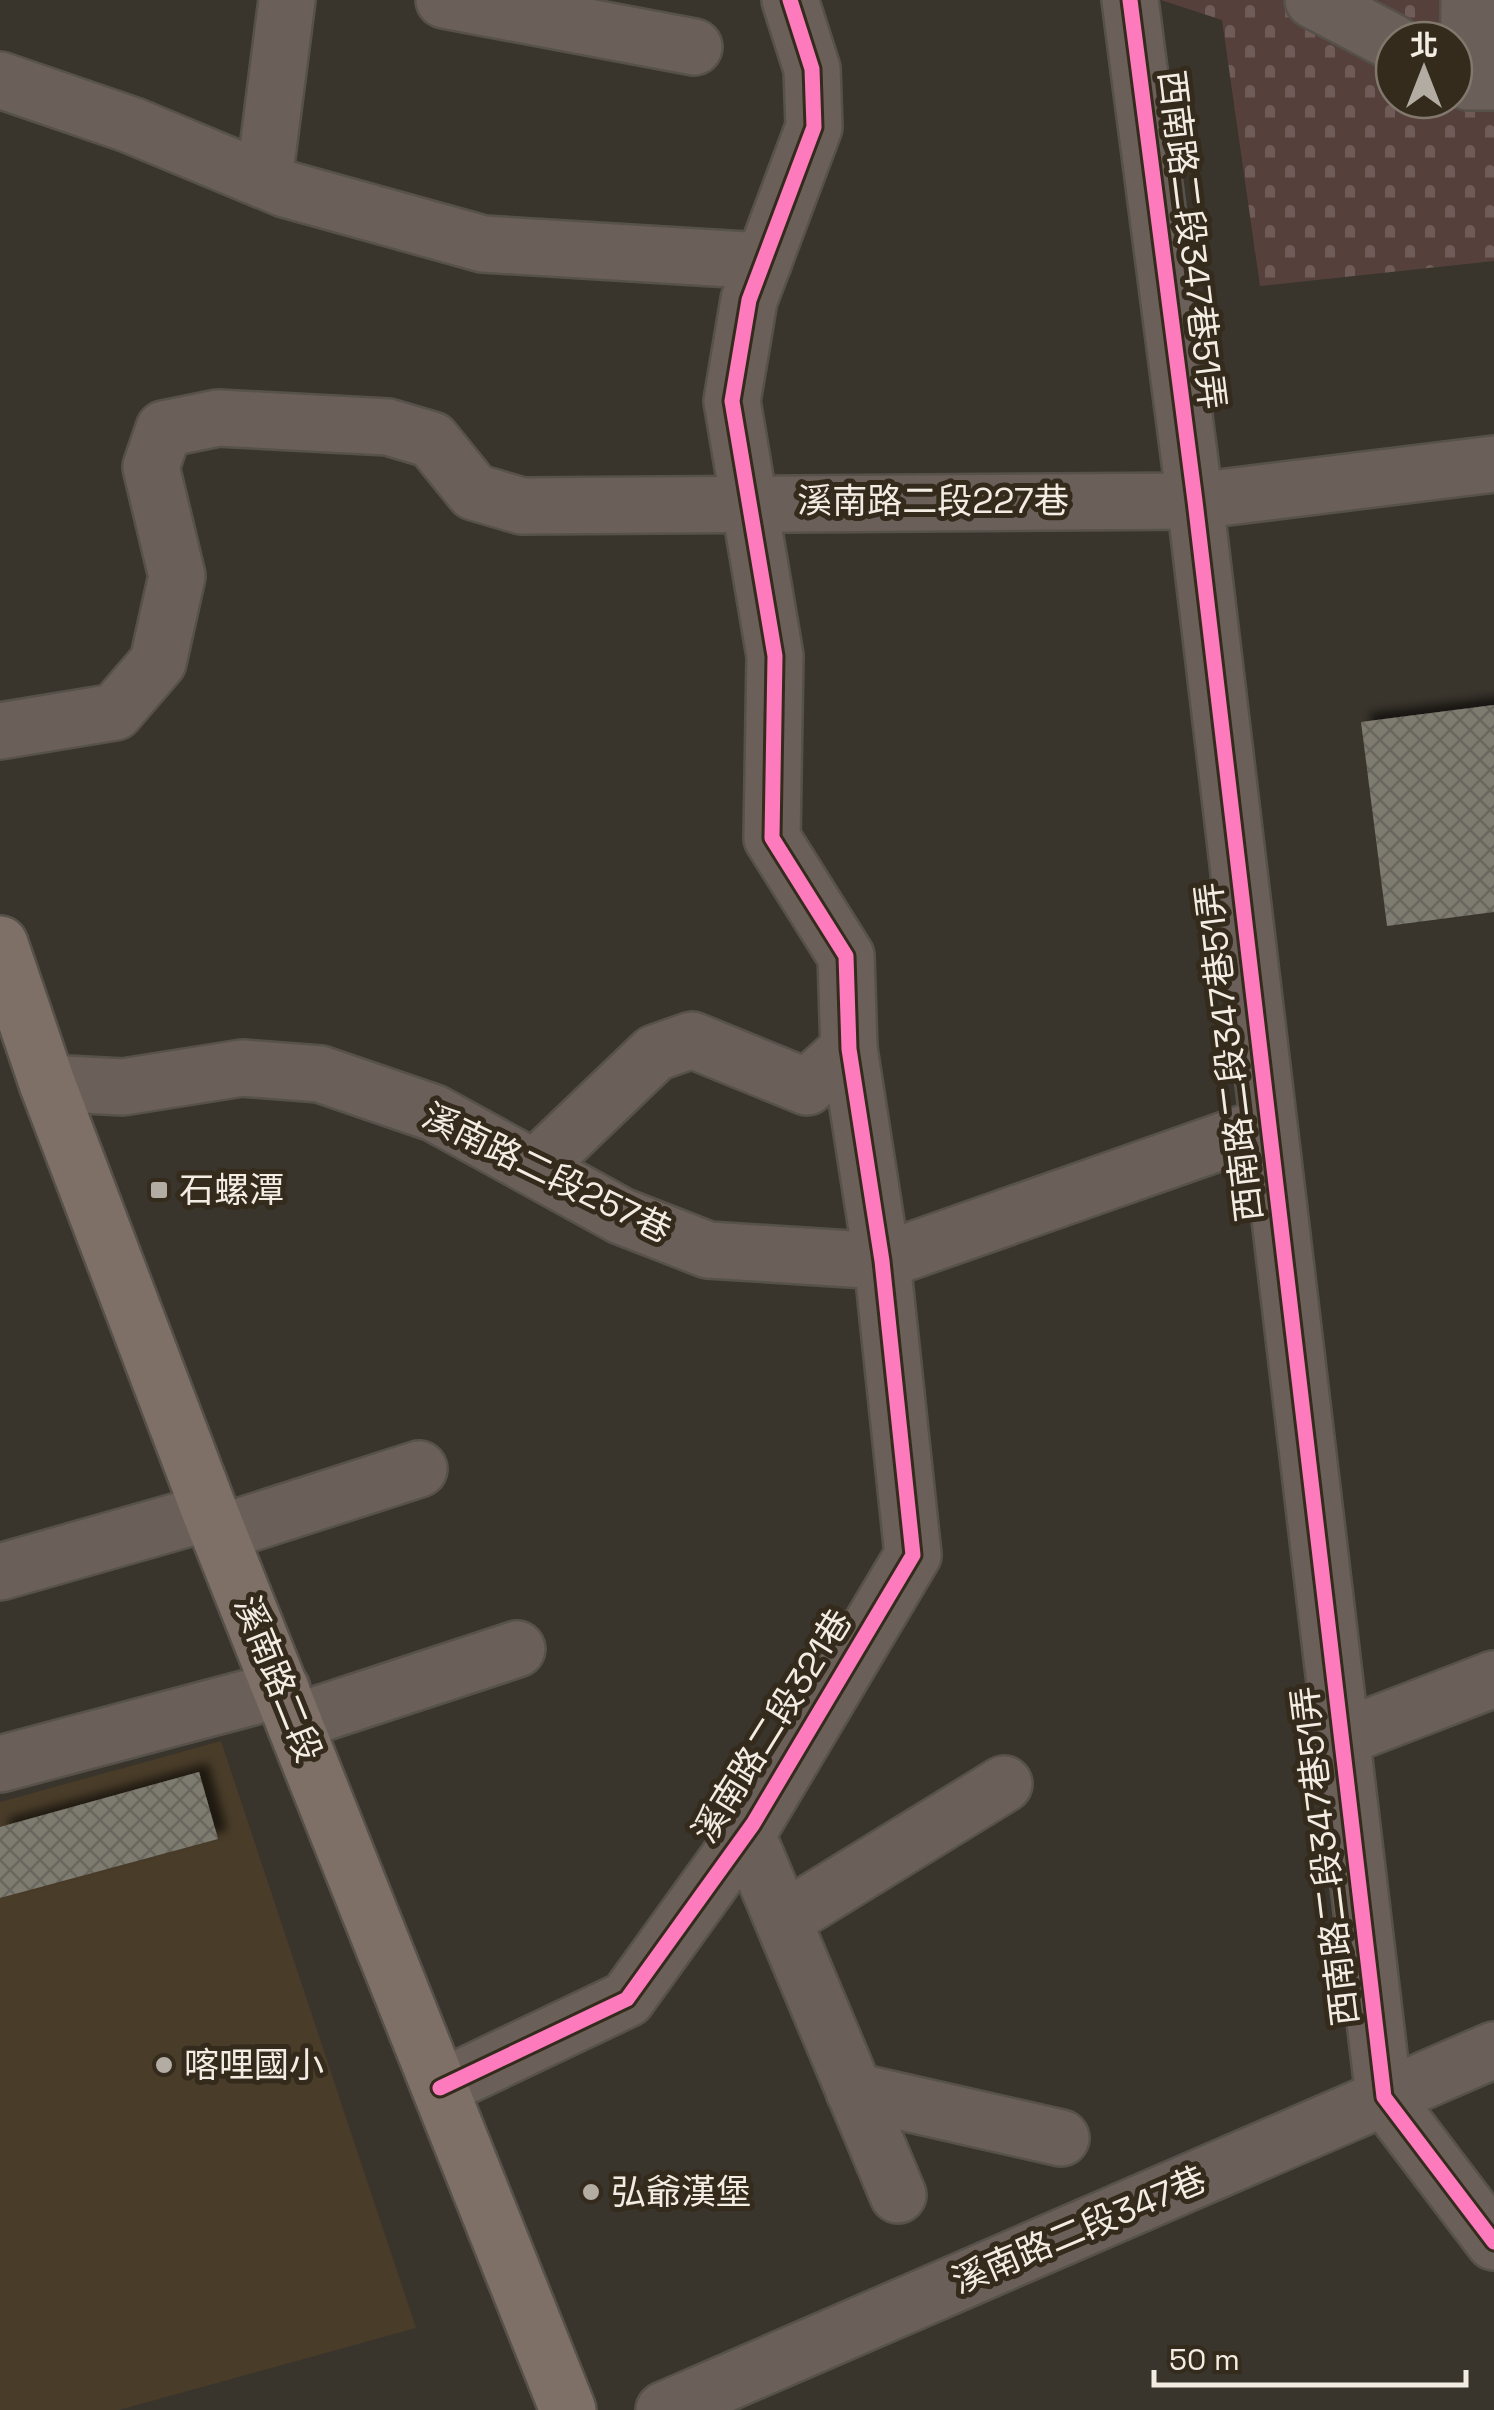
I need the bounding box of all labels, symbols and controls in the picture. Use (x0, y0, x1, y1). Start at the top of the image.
north arrow (1374, 20, 1474, 120)
text: 北 (1410, 27, 1438, 63)
street label: 西南路二段347巷51弄 (1149, 68, 1235, 412)
street label: 溪南路二段227巷 (797, 479, 1069, 523)
street label: 西南路二段347巷51弄 (1186, 880, 1272, 1224)
street label: 溪南路二段257巷 (415, 1094, 679, 1252)
place label: 石螺潭 (179, 1168, 284, 1212)
marker: 石螺潭 (148, 1179, 170, 1201)
street label: 溪南路二段 (225, 1590, 331, 1768)
street label: 溪南路二段321巷 (683, 1601, 861, 1851)
street label: 西南路二段347巷51弄 (1282, 1684, 1368, 2028)
place label: 喀哩國小 (184, 2043, 324, 2087)
marker: 喀哩國小 (153, 2054, 175, 2076)
street label: 溪南路二段347巷 (945, 2157, 1213, 2303)
place label: 弘爺漢堡 (611, 2170, 751, 2214)
marker: 弘爺漢堡 (580, 2181, 602, 2203)
scale bar (1154, 2325, 1466, 2387)
text: 50 m (1169, 2340, 1240, 2379)

